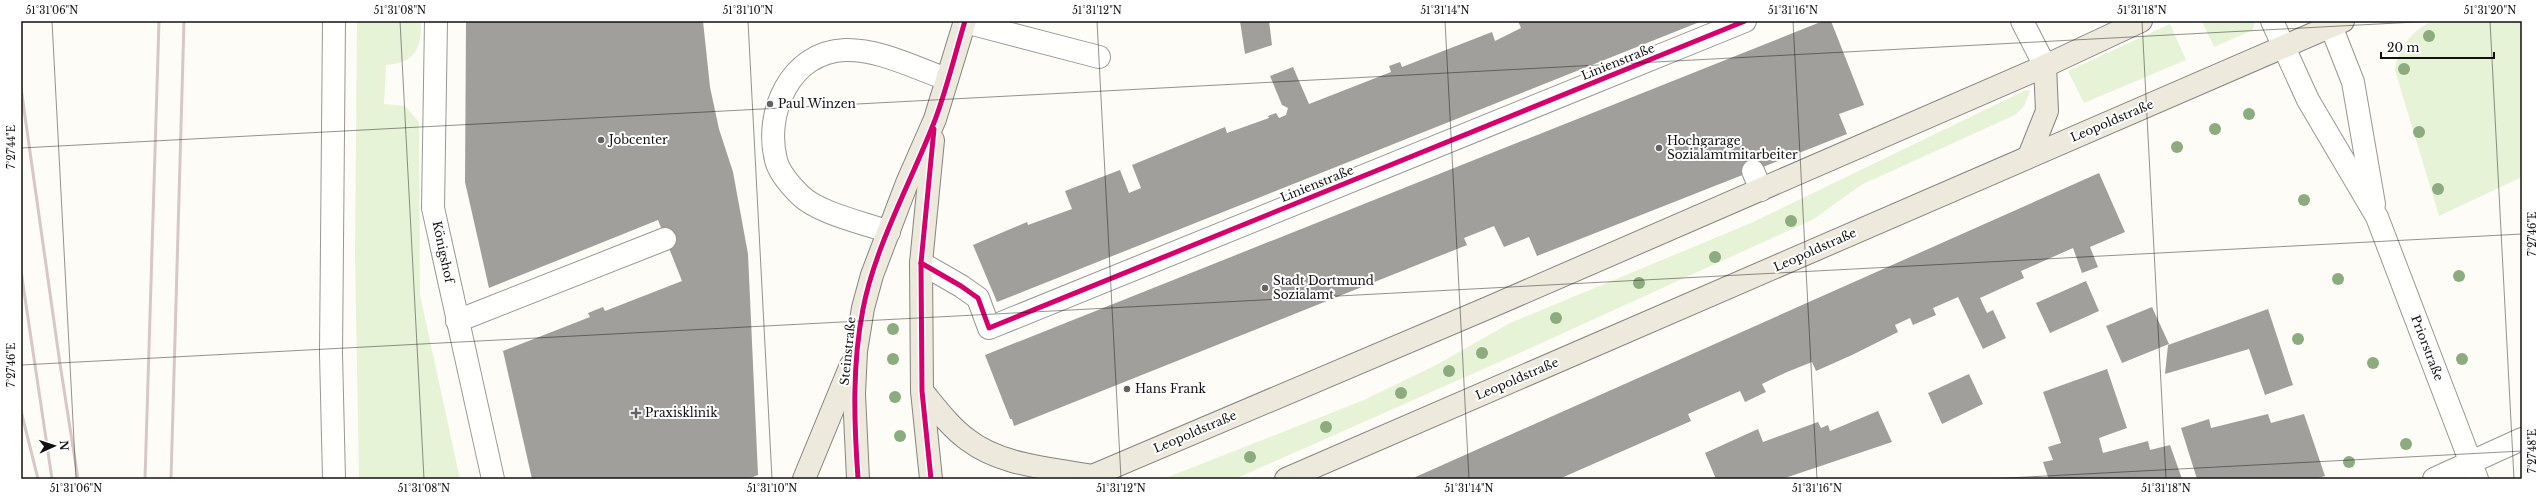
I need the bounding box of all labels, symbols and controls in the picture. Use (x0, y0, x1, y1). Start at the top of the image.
text: 51°31'06"N (26, 4, 78, 17)
text: 51°31'08"N (374, 4, 426, 17)
text: 51°31'10"N (723, 4, 773, 17)
text: 51°31'12"N (1072, 4, 1122, 17)
text: 51°31'14"N (1420, 4, 1470, 17)
text: 51°31'16"N (1768, 4, 1818, 17)
text: 51°31'18"N (2117, 4, 2167, 17)
text: 51°31'20"N (2464, 4, 2516, 17)
scale bar (2381, 34, 2494, 60)
street label: Linienstraße (1579, 40, 1657, 83)
text: 20 m (2387, 40, 2419, 55)
place label: Paul Winzen (778, 96, 856, 111)
street label: Leopoldstraße (2068, 96, 2156, 145)
marker: Paul Winzen (765, 99, 775, 109)
text: 7°27'44"E (5, 125, 18, 169)
place label: Jobcenter (607, 132, 668, 147)
place label: Hochgarage Sozialamtmitarbeiter (1667, 133, 1798, 162)
marker: Jobcenter (596, 135, 606, 145)
marker: Hochgarage Sozialamtmitarbeiter (1654, 143, 1664, 153)
street label: Linienstraße (1278, 162, 1356, 205)
text: 7°27'46"E (2526, 212, 2539, 256)
street label: Königshof (430, 220, 458, 286)
street label: Leopoldstraße (1771, 225, 1859, 274)
place label: Stadt Dortmund Sozialamt (1273, 273, 1374, 302)
marker: Stadt Dortmund Sozialamt (1260, 283, 1270, 293)
street label: Priorstraße (2408, 313, 2447, 383)
street label: Steinstraße (836, 316, 859, 386)
text: 7°27'46"E (5, 343, 18, 387)
street label: Leopoldstraße (1473, 354, 1561, 403)
place label: Hans Frank (1135, 381, 1206, 396)
marker: Hans Frank (1122, 384, 1132, 394)
place label: Praxisklinik (645, 405, 718, 420)
marker: Praxisklinik (630, 407, 642, 419)
street label: Leopoldstraße (1151, 407, 1239, 456)
north arrow (34, 426, 74, 466)
text: 7°27'48"E (2526, 429, 2539, 473)
text: N (57, 440, 71, 452)
text: 51°31'06"N (50, 482, 102, 495)
text: 51°31'08"N (398, 482, 450, 495)
text: 51°31'10"N (747, 482, 797, 495)
text: 51°31'12"N (1096, 482, 1146, 495)
text: 51°31'14"N (1444, 482, 1494, 495)
text: 51°31'16"N (1792, 482, 1842, 495)
text: 51°31'18"N (2141, 482, 2191, 495)

